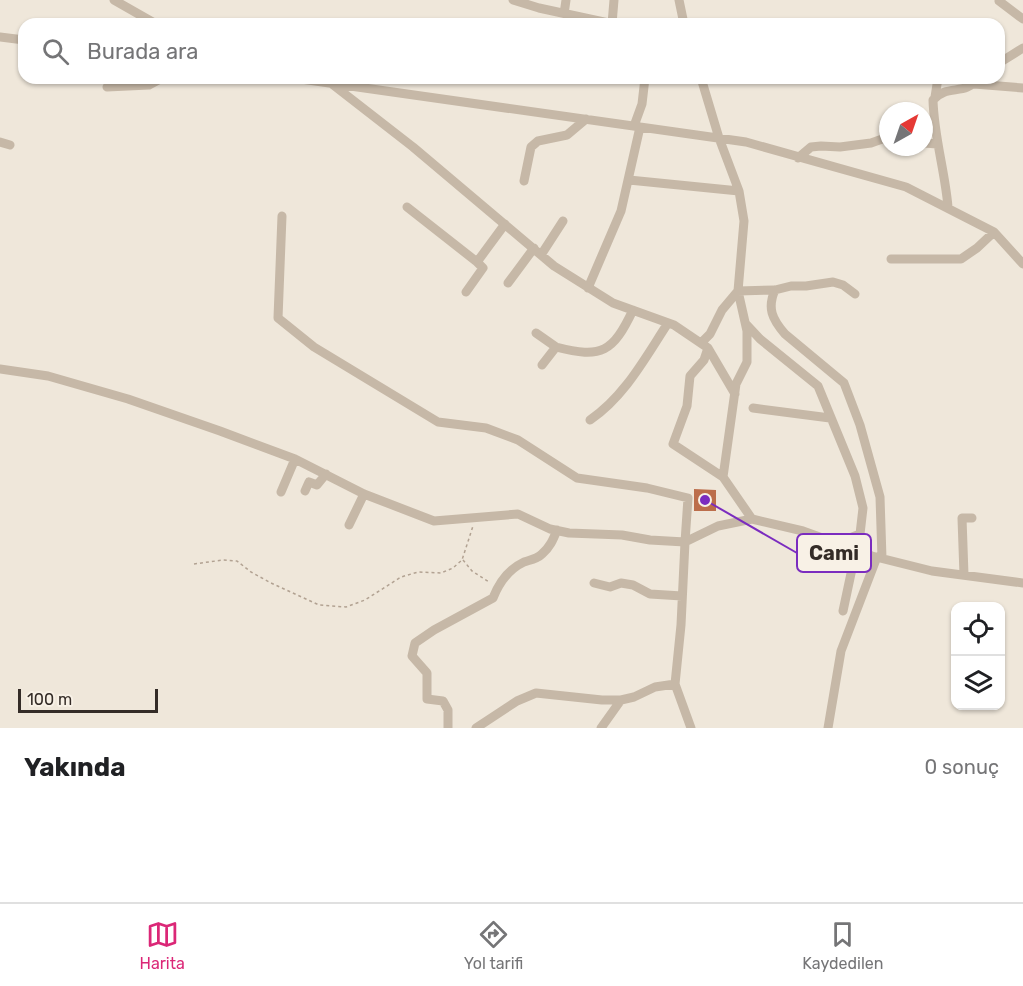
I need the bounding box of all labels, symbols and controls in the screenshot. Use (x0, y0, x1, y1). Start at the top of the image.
search box (18, 18, 1005, 84)
icon: search (39, 35, 72, 68)
text: Burada ara (87, 38, 198, 65)
north arrow (879, 102, 933, 156)
callout: Cami (797, 534, 871, 572)
text: Cami (809, 541, 859, 565)
map controls (951, 602, 1005, 710)
button: locate (951, 602, 1005, 656)
button: layers (951, 656, 1005, 710)
scale bar (18, 686, 158, 714)
text: 100 m (27, 690, 72, 709)
text: Yakında (24, 752, 126, 783)
text: 0 sonuç (925, 755, 999, 779)
tab: Harita (140, 918, 185, 973)
tab: Yol tarifi (464, 918, 523, 973)
tab: Kaydedilen (802, 918, 883, 973)

